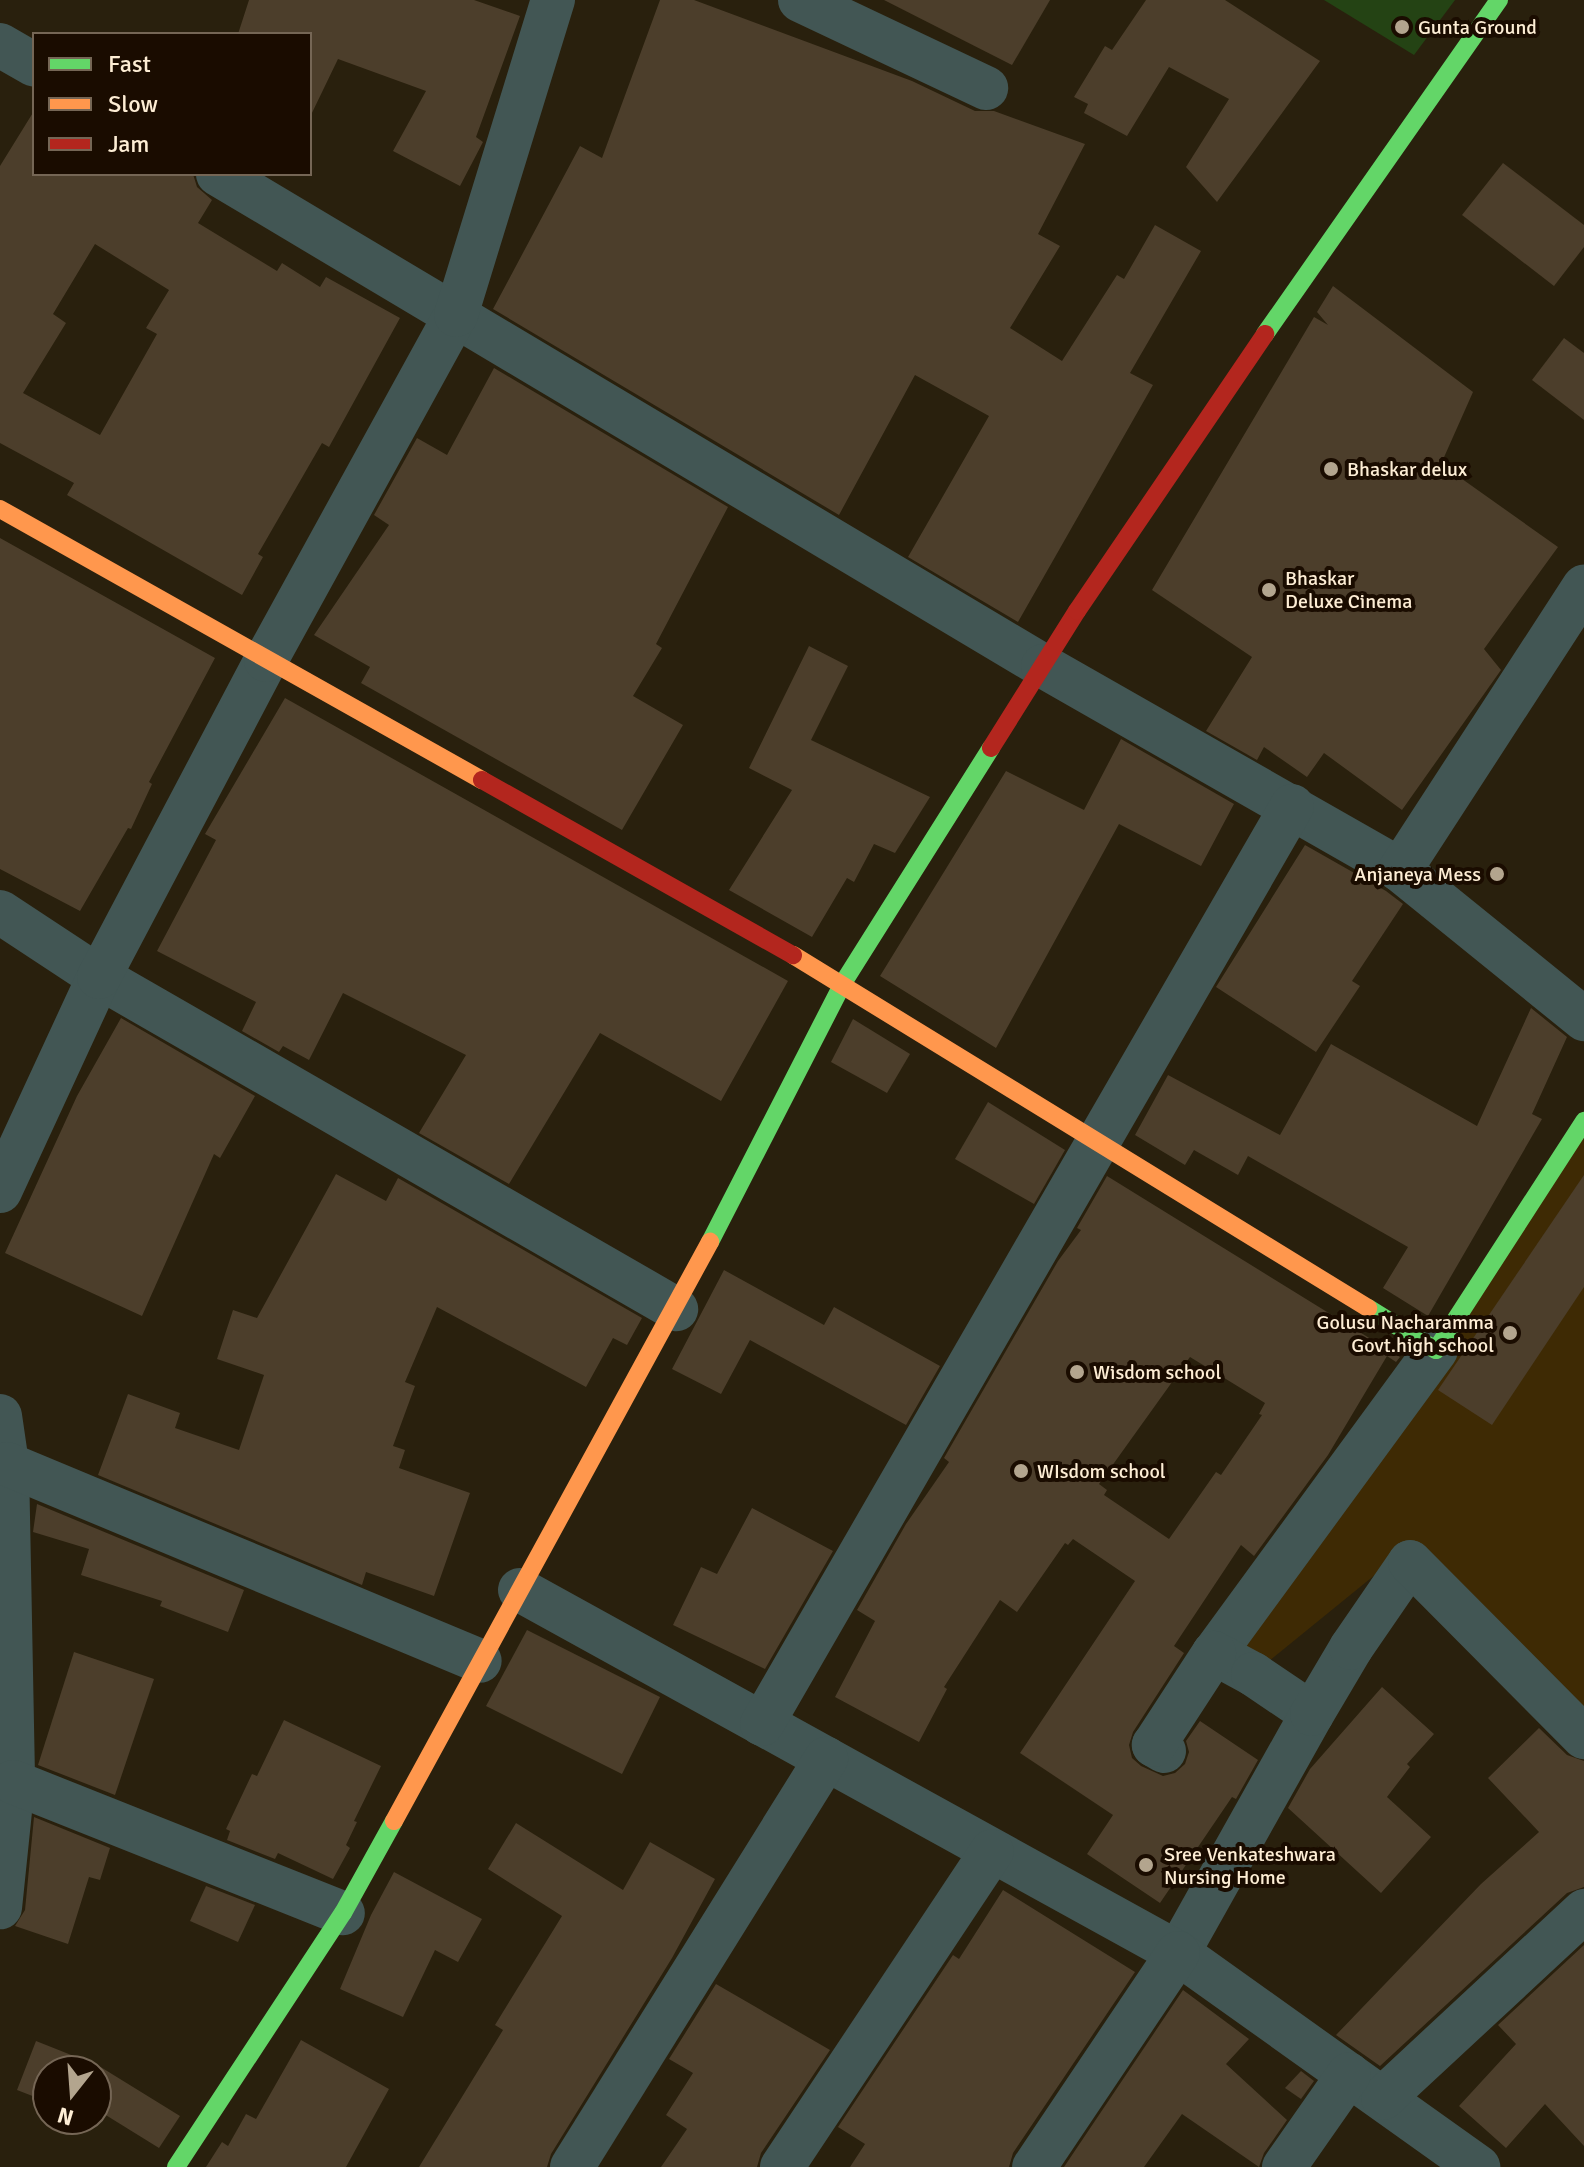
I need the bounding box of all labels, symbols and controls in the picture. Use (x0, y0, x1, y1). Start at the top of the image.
place label: Gunta Ground (1418, 15, 1537, 39)
marker: Gunta Ground (1393, 18, 1411, 36)
legend (32, 32, 312, 176)
text: Fast (108, 49, 151, 79)
text: Slow (108, 89, 158, 119)
text: Jam (108, 129, 149, 159)
place label: Bhaskar delux (1347, 457, 1467, 481)
marker: Bhaskar delux (1322, 460, 1340, 478)
place label: Bhaskar Deluxe Cinema (1285, 566, 1412, 613)
marker: Bhaskar Deluxe Cinema (1260, 581, 1278, 599)
place label: Anjaneya Mess (1354, 862, 1481, 886)
marker: Anjaneya Mess (1488, 865, 1506, 883)
place label: Golusu Nacharamma Govt.high school (1317, 1310, 1494, 1357)
marker: Golusu Nacharamma Govt.high school (1501, 1324, 1519, 1342)
place label: Wisdom school (1093, 1360, 1221, 1384)
marker: Wisdom school (1068, 1363, 1086, 1381)
place label: WIsdom school (1037, 1459, 1166, 1483)
marker: WIsdom school (1012, 1462, 1030, 1480)
place label: Sree Venkateshwara Nursing Home (1164, 1842, 1336, 1889)
marker: Sree Venkateshwara Nursing Home (1135, 1854, 1157, 1876)
north arrow (32, 2055, 112, 2135)
text: N (54, 2101, 77, 2132)

